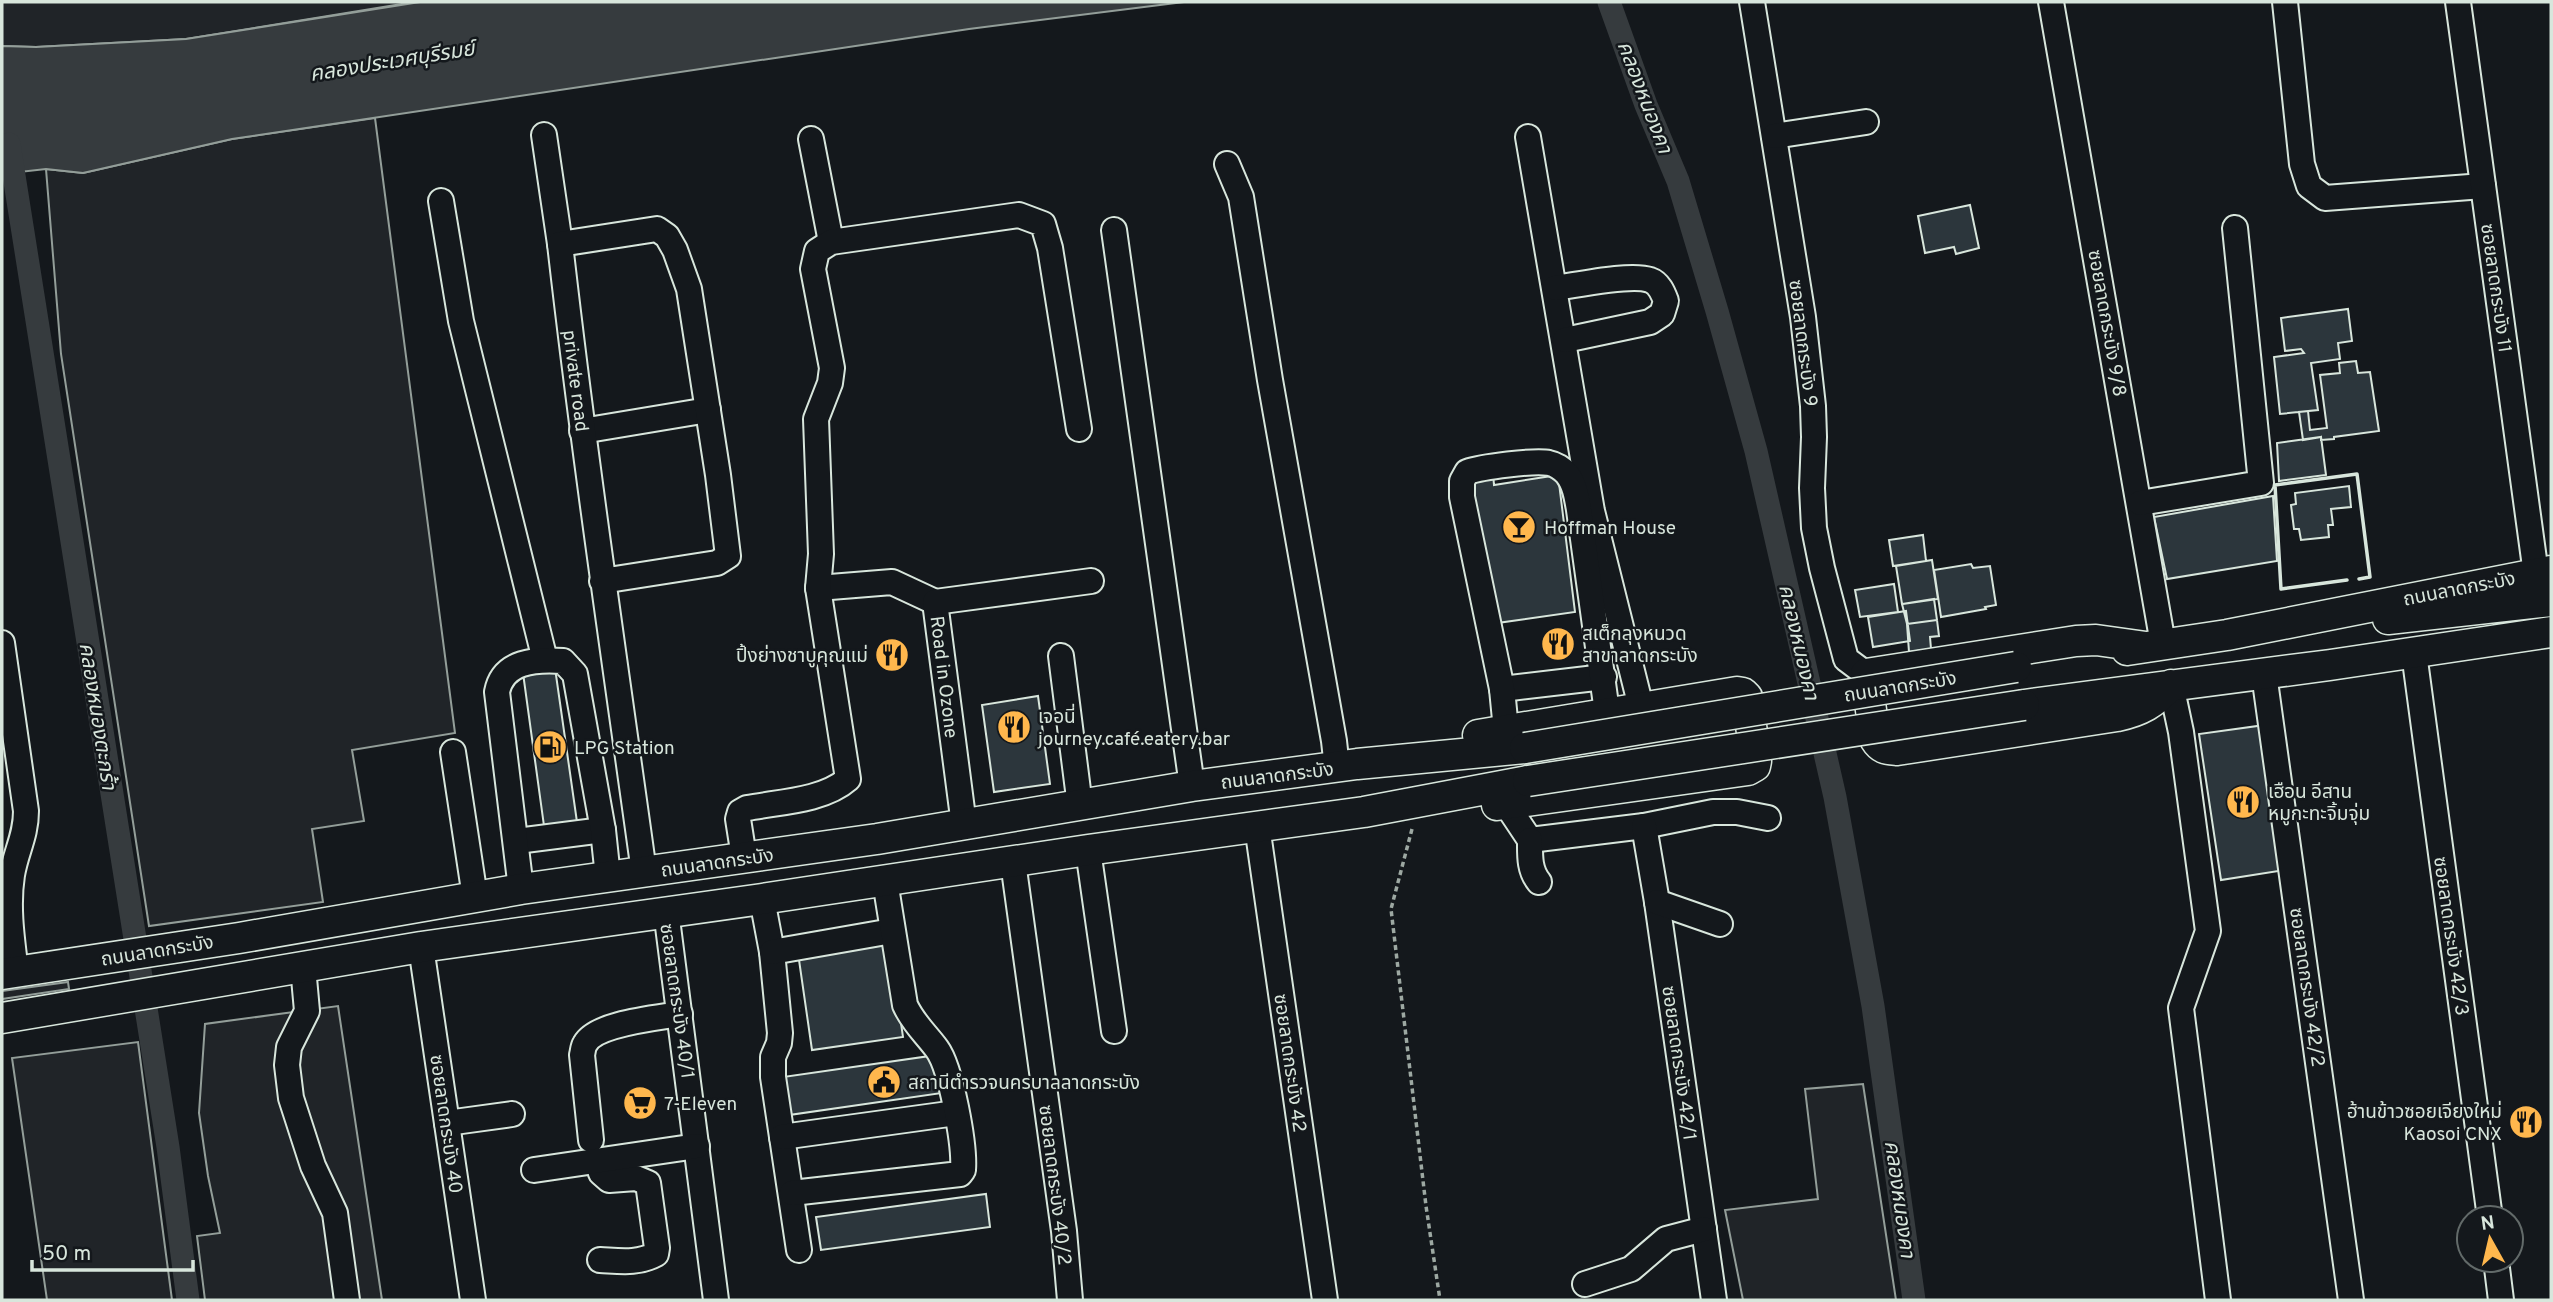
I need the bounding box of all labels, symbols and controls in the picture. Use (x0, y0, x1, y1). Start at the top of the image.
water label: คลองประเวศบุรีรมย์ (308, 35, 481, 89)
water label: คลองหนองคา (1610, 38, 1678, 159)
street label: ซอยลาดกระบัง 11 (2474, 222, 2516, 355)
street label: ซอยลาดกระบัง 9/8 (2081, 248, 2131, 399)
street label: ซอยลาดกระบัง 9 (1782, 278, 1822, 408)
street label: private road (556, 329, 593, 433)
bar icon: Hoffman House (1500, 508, 1538, 546)
place label: Hoffman House (1544, 517, 1676, 541)
street label: ถนนลาดกระบัง (2401, 567, 2518, 613)
water label: คลองหนองคา (1771, 582, 1824, 704)
street label: Road in Ozone (924, 615, 962, 740)
place label: สเต็กลุงหนวด สาขาลาดกระบัง (1582, 623, 1698, 669)
restaurant icon: สเต็กลุงหนวด สาขาลาดกระบัง (1539, 625, 1577, 663)
restaurant icon: ปิ้งย่างชาบูคุณแม่ (873, 636, 911, 674)
water label: คลองหนองตะกร้า (72, 641, 122, 793)
place label: ปิ้งย่างชาบูคุณแม่ (736, 643, 868, 669)
street label: ถนนลาดกระบัง (1842, 667, 1958, 709)
place label: เจอนี่ journey.café.eatery.bar (1037, 703, 1231, 752)
restaurant icon: เจอนี่ journey.café.eatery.bar (995, 708, 1033, 746)
fuel station icon: LPG Station (531, 728, 569, 766)
place label: LPG Station (574, 737, 675, 761)
street label: ถนนลาดกระบัง (1219, 758, 1335, 796)
place label: เฮือน อีสาน หมูกะทะจิ้มจุ่ม (2268, 781, 2370, 827)
restaurant icon: เฮือน อีสาน หมูกะทะจิ้มจุ่ม (2224, 783, 2262, 821)
street label: ถนนลาดกระบัง (659, 844, 775, 884)
street label: ซอยลาดกระบัง 42/3 (2427, 855, 2473, 1017)
street label: ซอยลาดกระบัง 42/2 (2283, 906, 2329, 1068)
street label: ซอยลาดกระบัง 40/1 (653, 922, 699, 1081)
street label: ถนนลาดกระบัง (99, 931, 215, 973)
street label: ซอยลาดกระบัง 42/1 (1655, 984, 1701, 1142)
street label: ซอยลาดกระบัง 42 (1267, 992, 1311, 1134)
street label: ซอยลาดกระบัง 40 (423, 1053, 467, 1195)
public building icon: สถานีตำรวจนครบาลลาดกระบัง (865, 1063, 903, 1101)
place label: สถานีตำรวจนครบาลลาดกระบัง (908, 1072, 1140, 1096)
supermarket icon: 7-Eleven (621, 1084, 659, 1122)
place label: 7-Eleven (664, 1093, 737, 1117)
place label: ฮ้านข้าวซอยเจียงใหม่ Kaosoi CNX (2347, 1100, 2502, 1147)
restaurant icon: ฮ้านข้าวซอยเจียงใหม่ Kaosoi CNX (2507, 1103, 2545, 1141)
street label: ซอยลาดกระบัง 40/2 (1032, 1104, 1076, 1267)
water label: คลองหนองคา (1877, 1139, 1920, 1261)
north arrow (2455, 1204, 2525, 1274)
text: N (2479, 1211, 2496, 1237)
scale bar (32, 1228, 192, 1272)
text: 50 m (42, 1241, 91, 1268)

